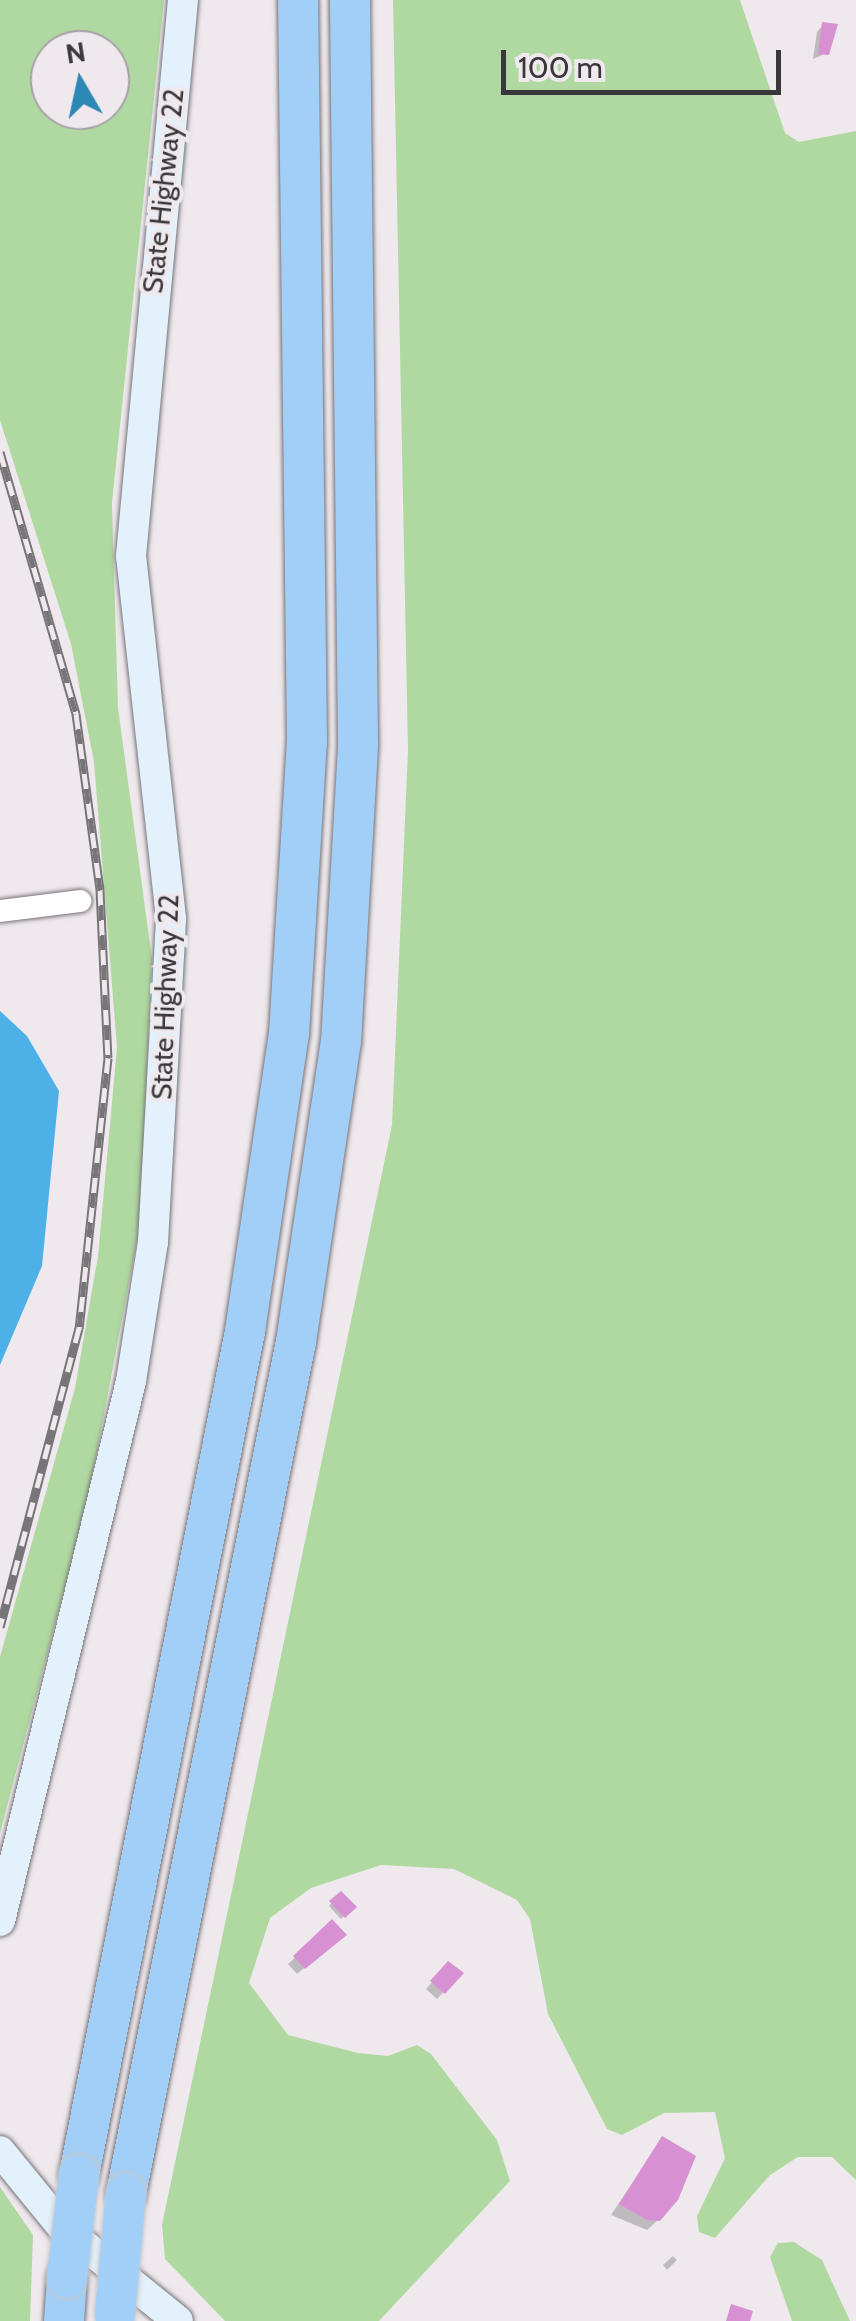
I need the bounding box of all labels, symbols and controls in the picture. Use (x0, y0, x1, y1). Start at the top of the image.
north arrow (30, 30, 130, 130)
scale bar (506, 30, 786, 92)
text: N (63, 34, 88, 71)
text: 100 m (518, 49, 603, 86)
street label: State Highway 22 (136, 87, 190, 295)
street label: State Highway 22 (145, 894, 185, 1100)

